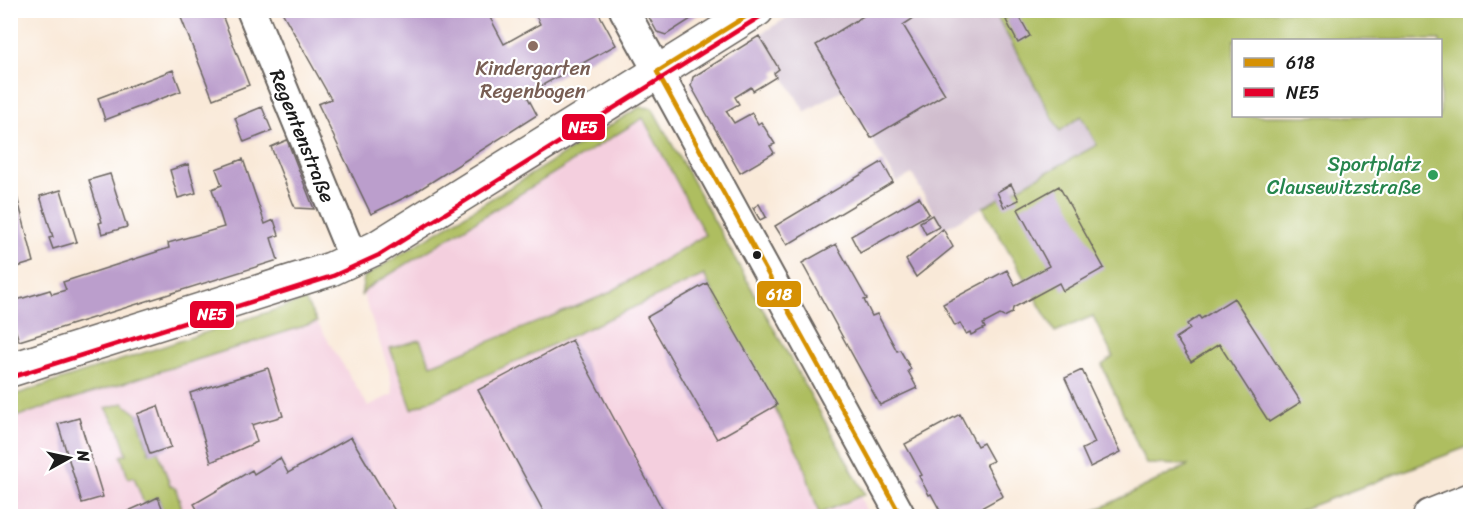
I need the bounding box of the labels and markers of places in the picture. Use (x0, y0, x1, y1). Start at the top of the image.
marker: Kindergarten Regenbogen (526, 39, 540, 53)
place label: Kindergarten Regenbogen (476, 51, 591, 109)
place label: Sportplatz Clausewitzstraße (1267, 147, 1421, 205)
marker: Sportplatz Clausewitzstraße (1426, 168, 1440, 182)
unlabelled marker (751, 249, 763, 261)

